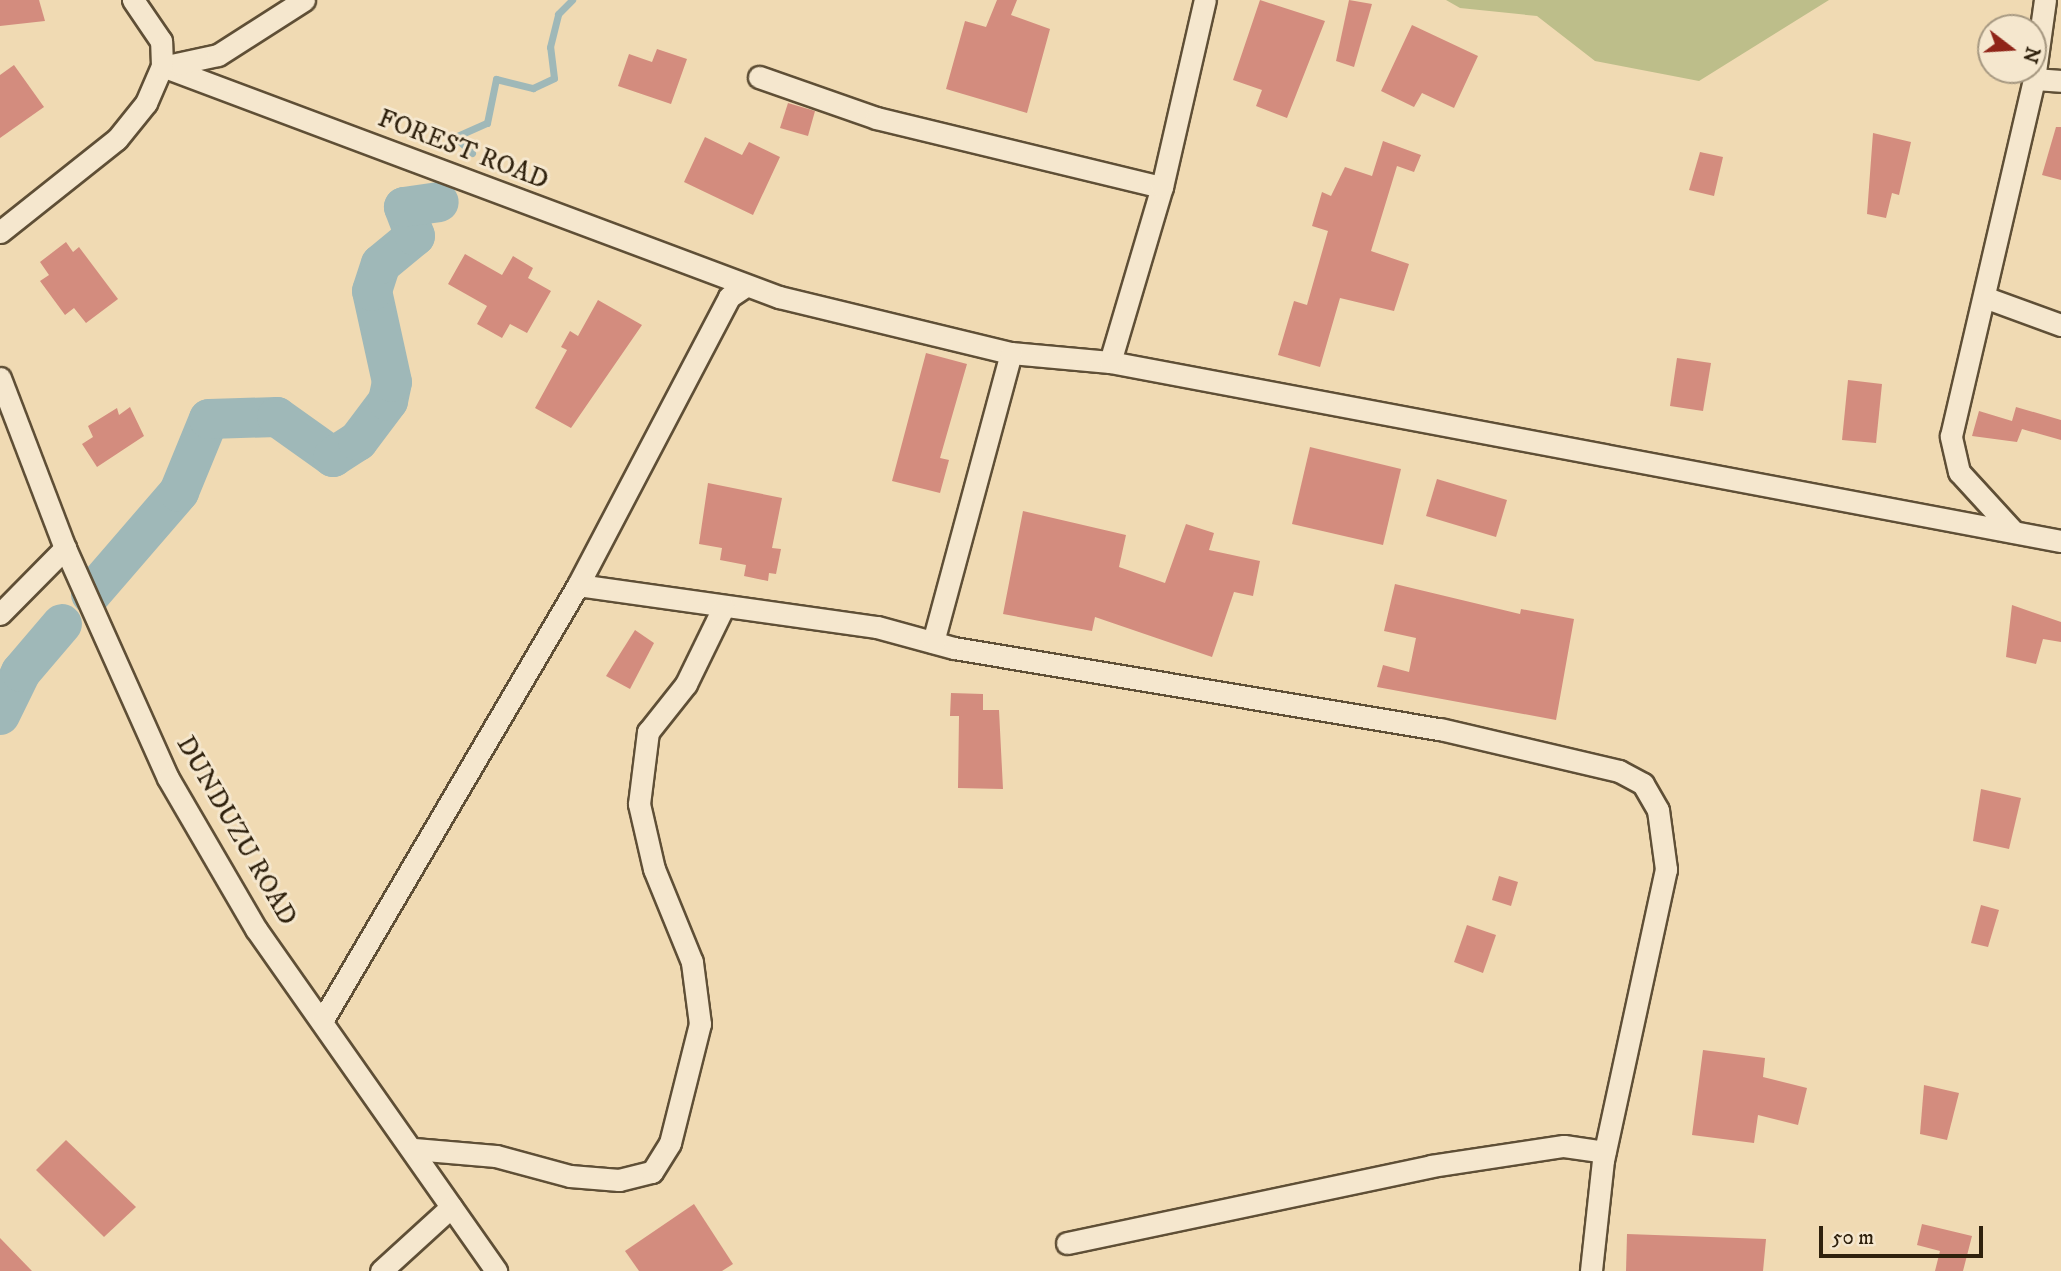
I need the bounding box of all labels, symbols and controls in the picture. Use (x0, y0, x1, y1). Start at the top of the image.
north arrow (1977, 14, 2047, 84)
text: N (2017, 44, 2044, 66)
street label: FOREST ROAD (373, 103, 553, 197)
street label: DUNDUZU ROAD (169, 731, 303, 931)
scale bar (1823, 1212, 1988, 1256)
text: 50 m (1832, 1225, 1874, 1251)

